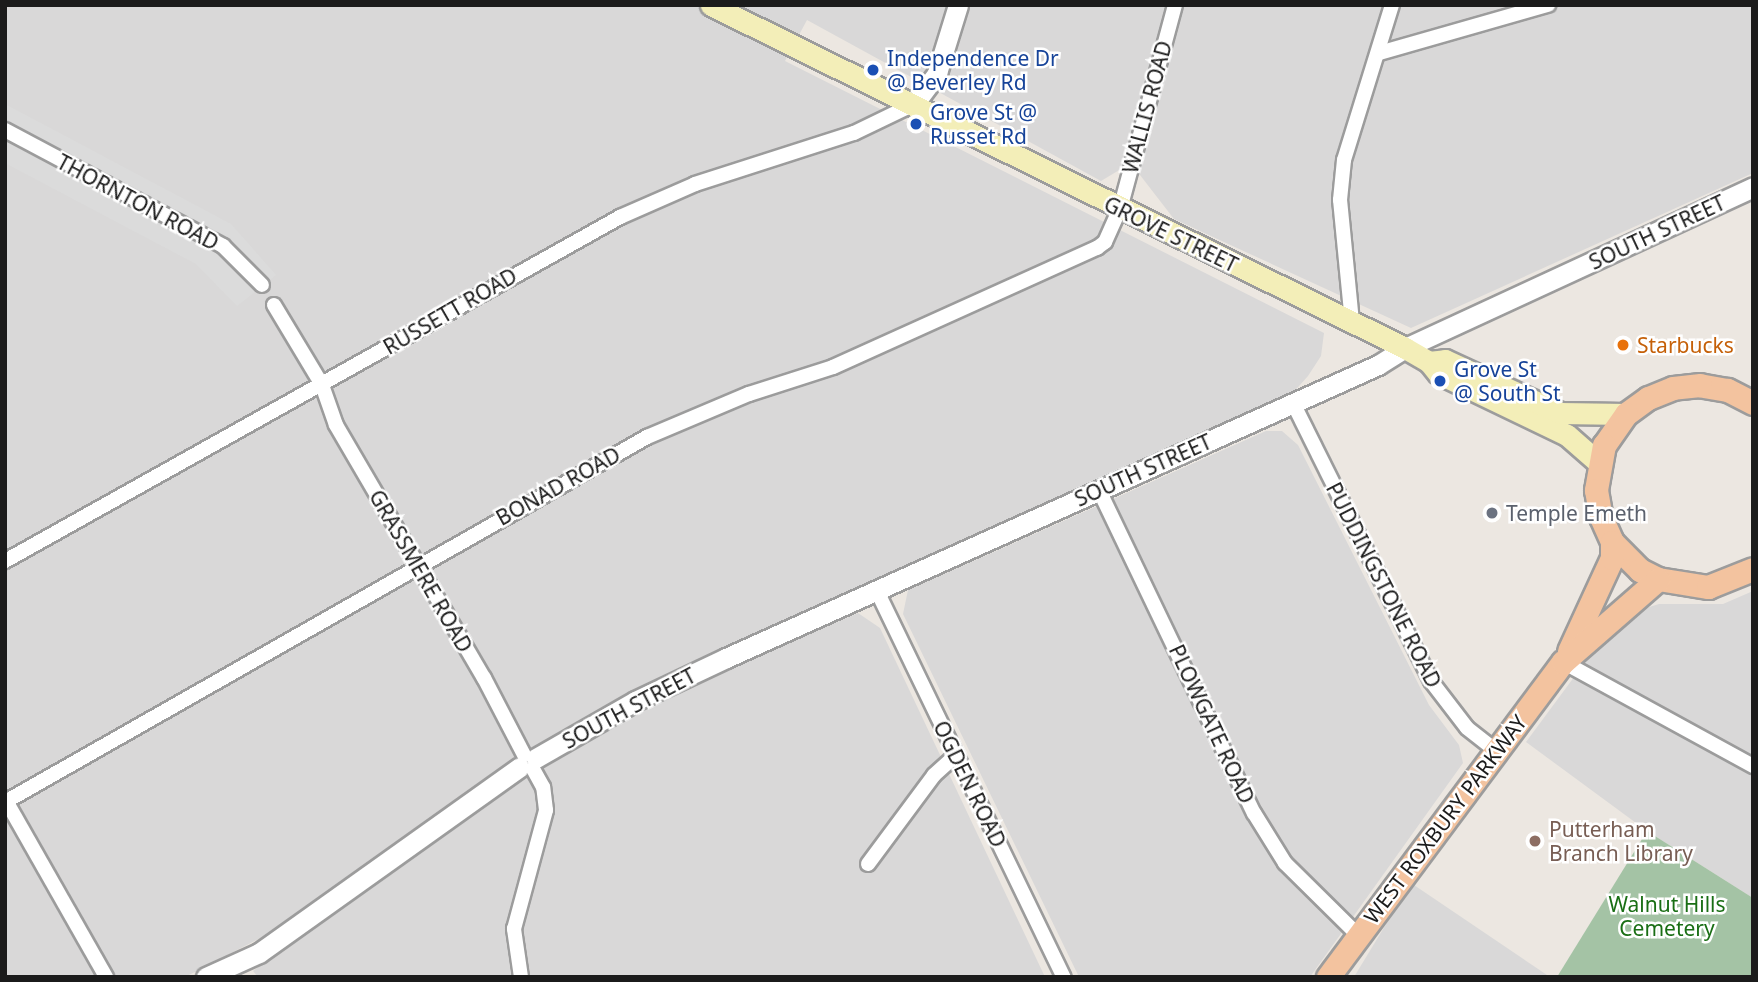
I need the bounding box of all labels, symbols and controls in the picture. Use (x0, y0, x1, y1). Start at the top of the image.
street label: WALLIS ROAD (1117, 38, 1177, 176)
place label: Independence Dr @ Beverley Rd (887, 45, 1059, 95)
marker: Independence Dr @ Beverley Rd (865, 62, 881, 78)
place label: Grove St @ Russet Rd (930, 99, 1037, 149)
marker: Grove St @ Russet Rd (908, 116, 924, 132)
street label: THORNTON ROAD (53, 149, 223, 255)
street label: SOUTH STREET (1585, 189, 1729, 275)
street label: GROVE STREET (1100, 191, 1242, 277)
street label: RUSSETT ROAD (379, 263, 521, 359)
place label: Starbucks (1637, 332, 1734, 358)
marker: Starbucks (1615, 337, 1631, 353)
place label: Grove St @ South St (1454, 356, 1561, 406)
marker: Grove St @ South St (1432, 373, 1448, 389)
street label: SOUTH STREET (1071, 429, 1215, 511)
street label: BONAD ROAD (492, 442, 624, 530)
street label: PUDDINGSTONE ROAD (1321, 478, 1447, 692)
street label: GRASSMERE ROAD (364, 485, 478, 657)
place label: Temple Emeth (1506, 500, 1647, 526)
marker: Temple Emeth (1484, 505, 1500, 521)
street label: PLOWGATE ROAD (1164, 640, 1260, 808)
street label: SOUTH STREET (558, 662, 700, 754)
street label: WEST ROXBURY PARKWAY (1358, 710, 1532, 928)
street label: OGDEN ROAD (928, 717, 1012, 851)
place label: Putterham Branch Library (1549, 816, 1693, 866)
marker: Putterham Branch Library (1527, 833, 1543, 849)
park label: Walnut Hills Cemetery (1608, 891, 1726, 941)

